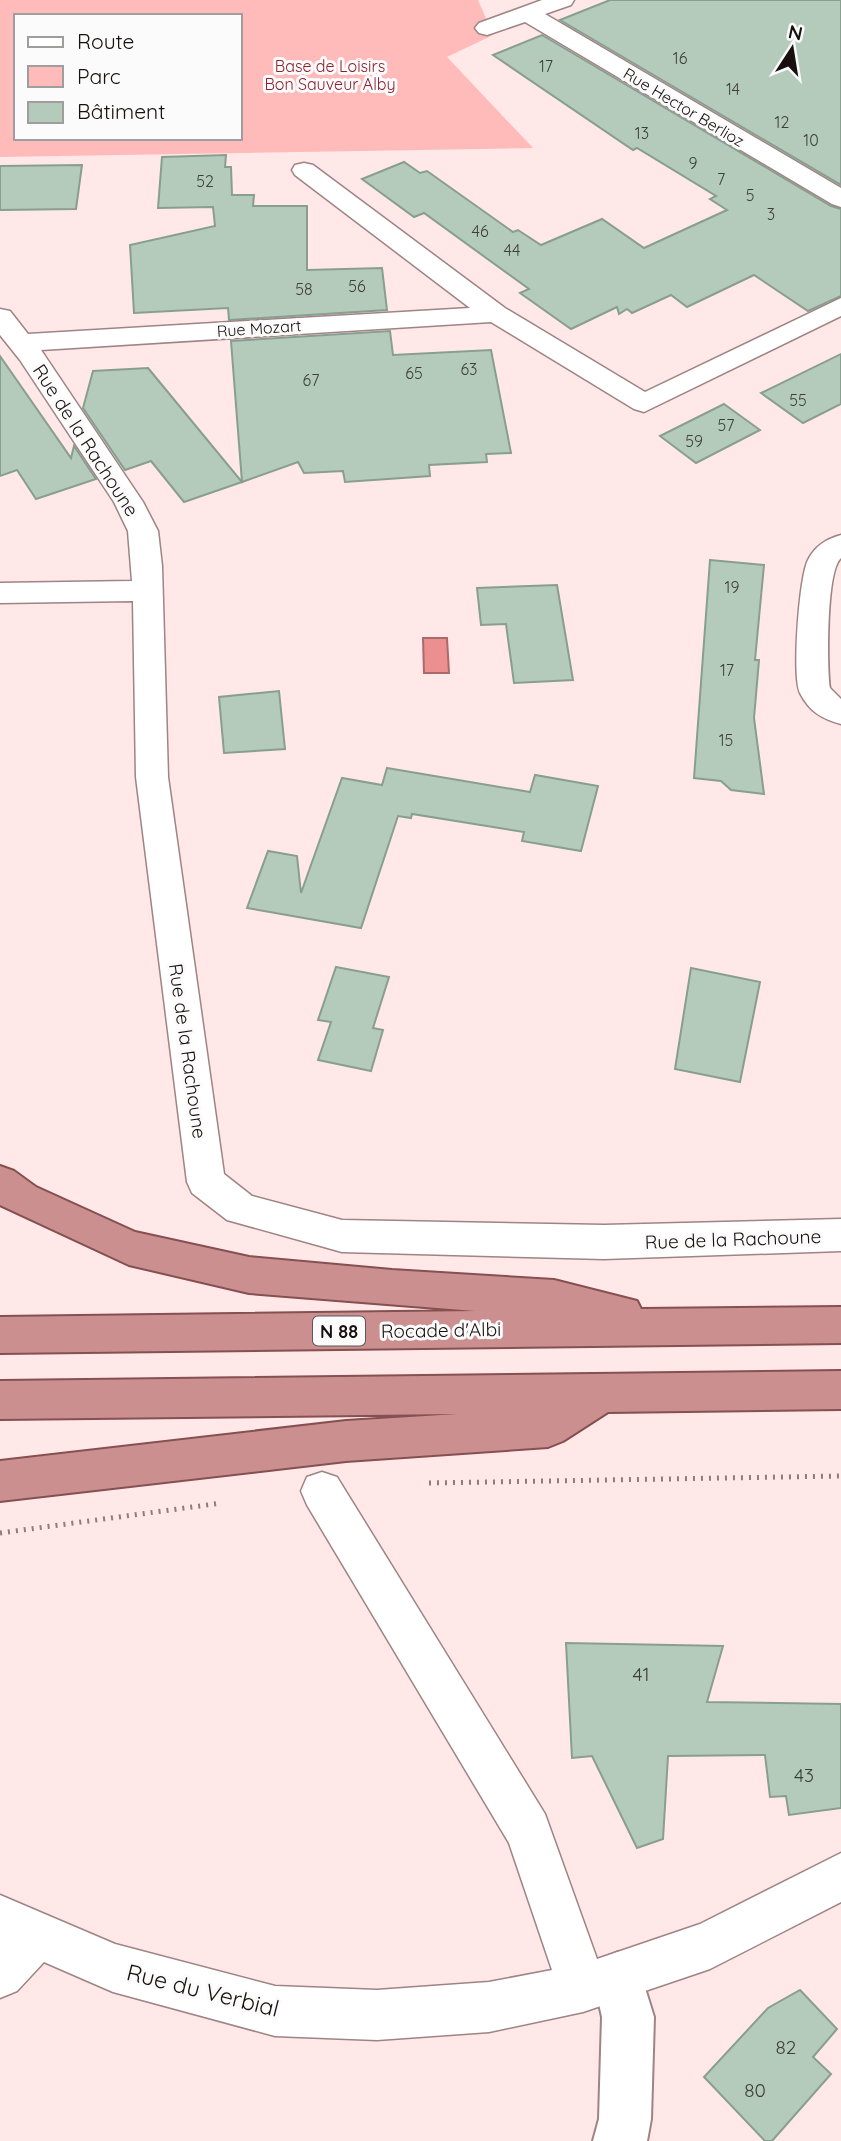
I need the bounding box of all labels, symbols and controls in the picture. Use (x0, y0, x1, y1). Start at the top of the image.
legend (14, 14, 242, 140)
north arrow (757, 14, 827, 84)
text: N (786, 19, 805, 46)
text: Route (77, 28, 134, 54)
house number: 16 (673, 48, 688, 68)
park label: Base de Loisirs Bon Sauveur Alby (264, 56, 396, 94)
house number: 17 (539, 56, 553, 76)
text: Parc (77, 63, 121, 89)
street label: Rue Hector Berlioz (620, 63, 748, 151)
house number: 14 (726, 79, 740, 99)
text: Bâtiment (77, 98, 165, 124)
house number: 12 (775, 112, 790, 132)
house number: 13 (635, 123, 649, 143)
house number: 10 (803, 130, 819, 150)
house number: 9 (689, 153, 698, 173)
house number: 7 (717, 169, 725, 189)
house number: 52 (196, 171, 214, 191)
house number: 5 (746, 185, 754, 205)
house number: 3 (767, 204, 775, 224)
house number: 46 (471, 221, 489, 241)
house number: 44 (504, 240, 520, 260)
house number: 56 (348, 276, 366, 296)
house number: 58 (295, 279, 313, 299)
street label: Rue Mozart (216, 315, 302, 341)
street label: Rue de la Rachoune (28, 359, 144, 521)
house number: 63 (461, 359, 478, 379)
house number: 65 (405, 363, 423, 383)
house number: 67 (303, 370, 319, 390)
house number: 55 (789, 390, 807, 410)
house number: 57 (718, 415, 734, 435)
house number: 59 (685, 431, 703, 451)
house number: 19 (725, 577, 739, 597)
house number: 17 (720, 660, 734, 680)
house number: 15 (719, 730, 733, 750)
street label: Rue de la Rachoune (164, 962, 212, 1140)
street label: Rue de la Rachoune (644, 1224, 822, 1254)
road number: N 88 (313, 1316, 365, 1346)
street label: Rocade d'Albi (381, 1317, 501, 1343)
house number: 41 (633, 1662, 649, 1686)
house number: 43 (794, 1763, 814, 1787)
street label: Rue du Verbial (124, 1957, 282, 2023)
house number: 82 (776, 2035, 796, 2059)
house number: 80 (744, 2078, 766, 2102)

